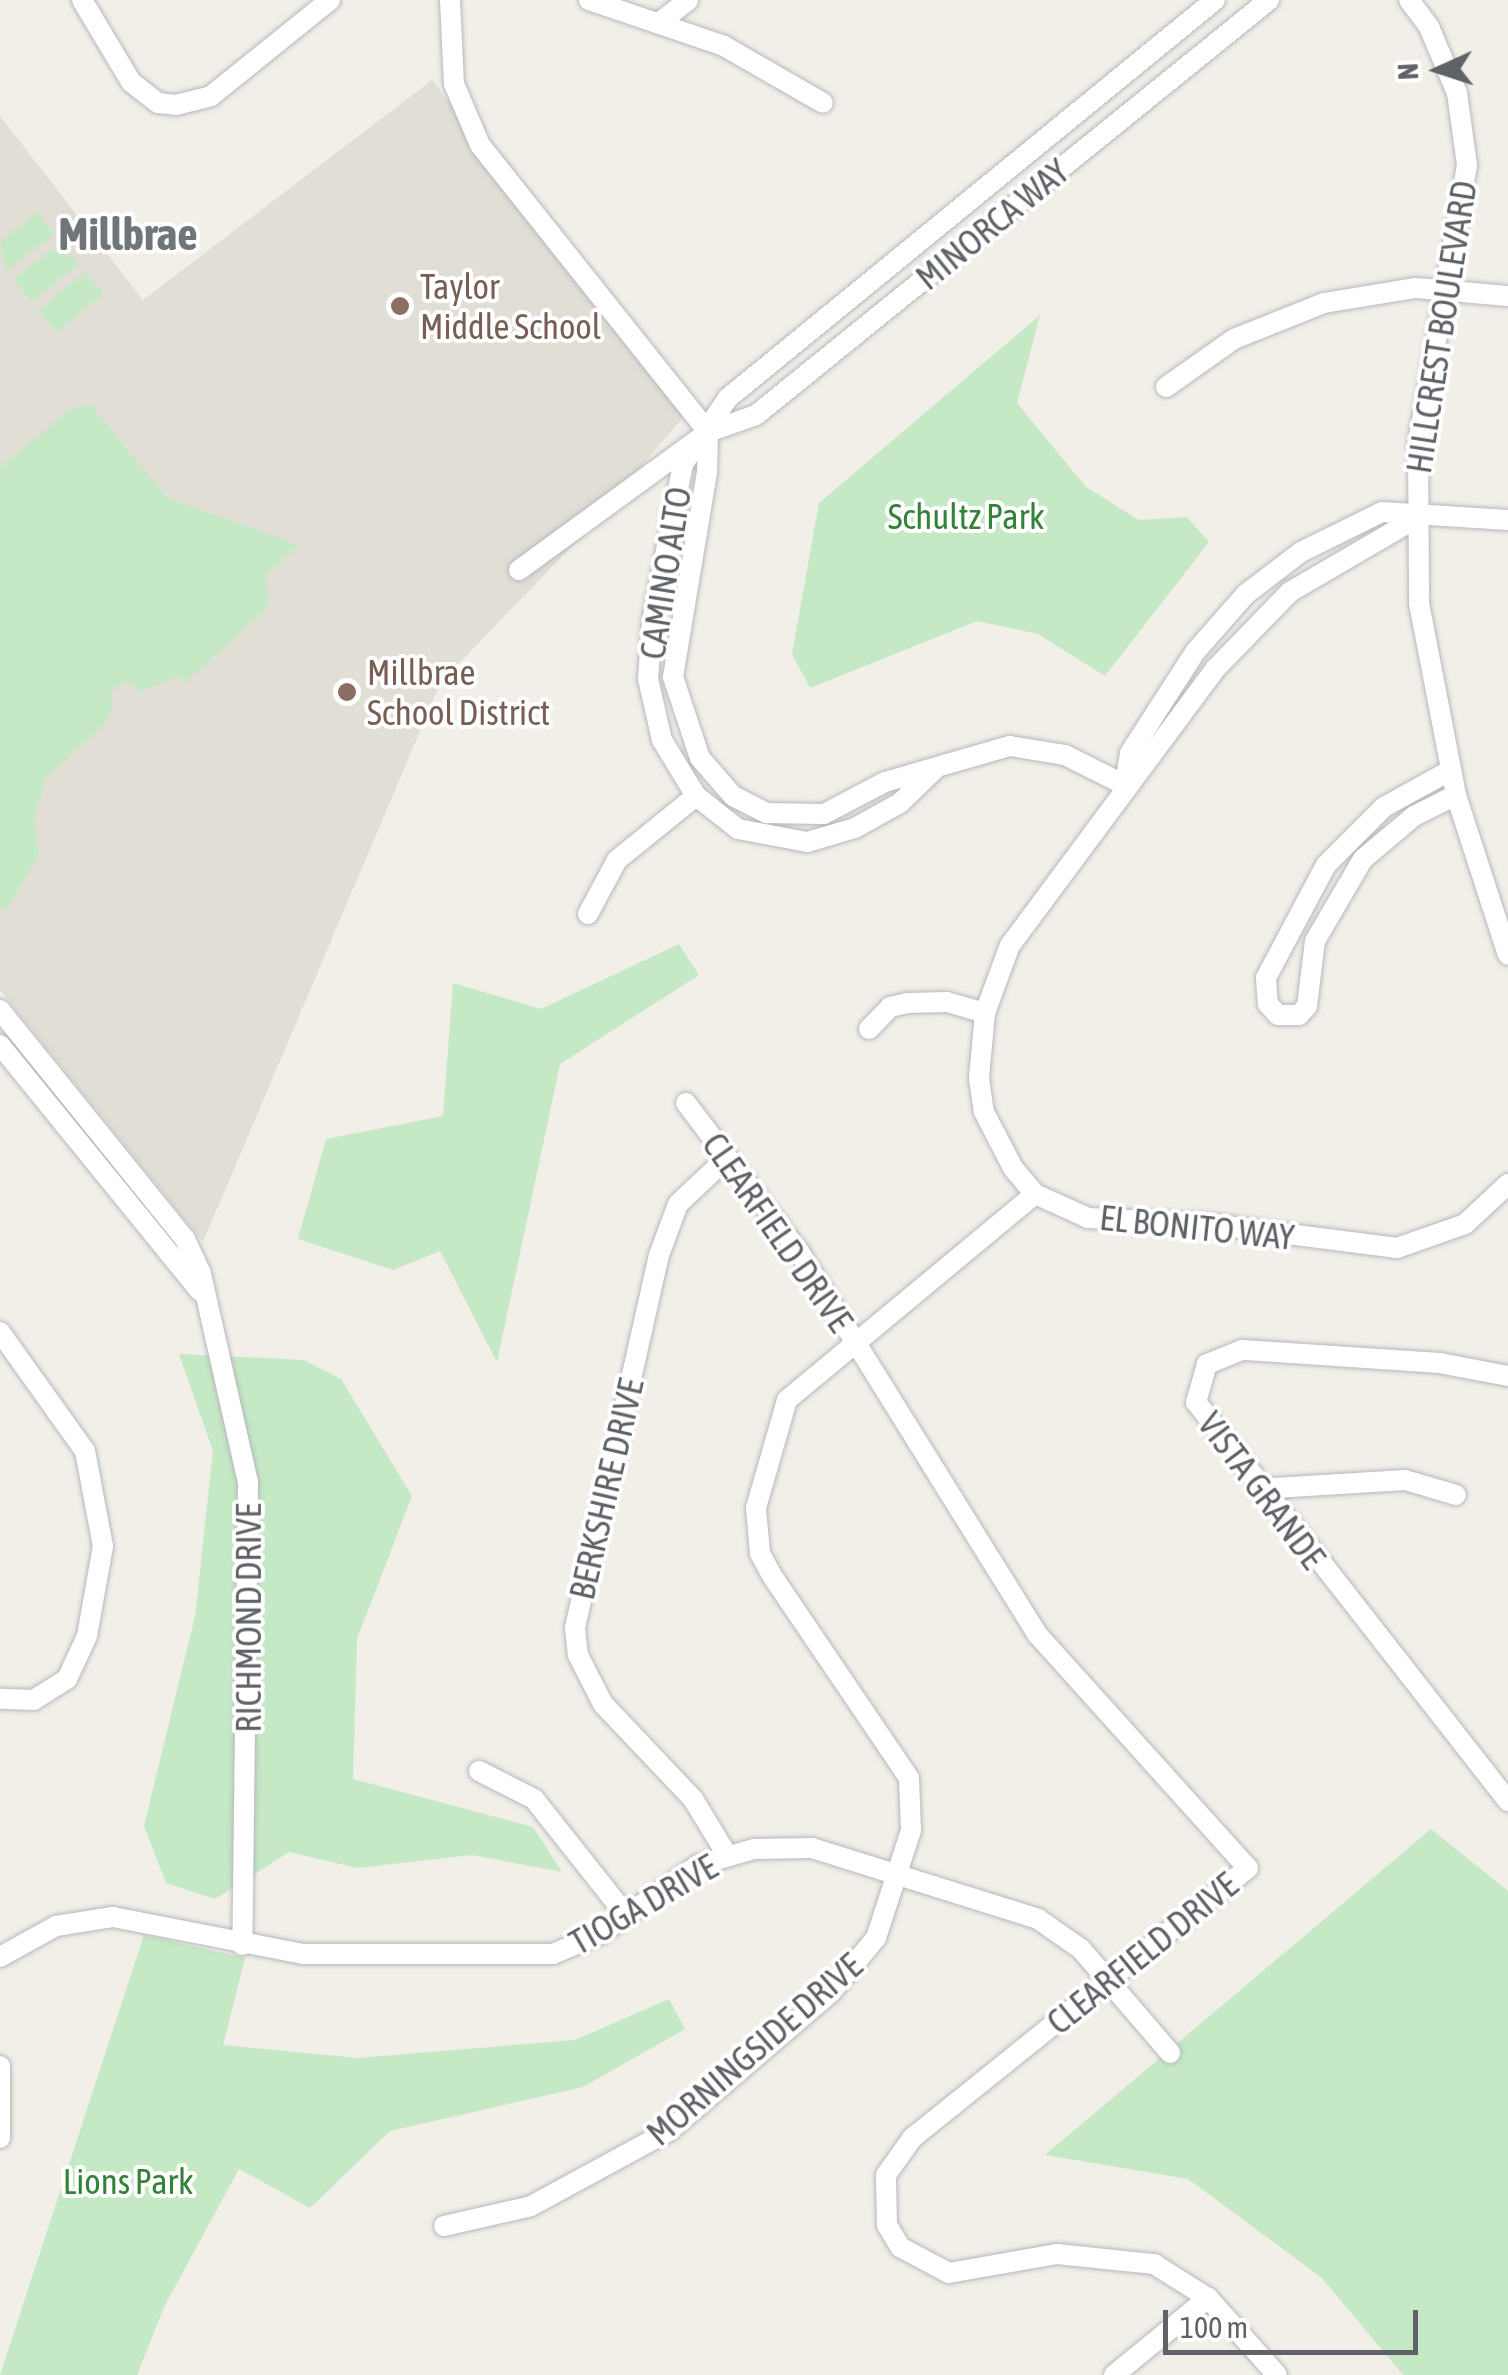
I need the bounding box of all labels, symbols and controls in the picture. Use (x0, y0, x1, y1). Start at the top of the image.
north arrow (1388, 20, 1488, 120)
text: N (1392, 62, 1424, 81)
street label: MINORCA WAY (907, 150, 1077, 298)
street label: HILLCREST BOULEVARD (1397, 178, 1485, 476)
district label: Millbrae (58, 208, 198, 262)
place label: Taylor Middle School (420, 265, 601, 347)
marker: Taylor Middle School (389, 295, 411, 317)
street label: CAMINO ALTO (631, 484, 699, 662)
park label: Schultz Park (888, 495, 1044, 537)
place label: Millbrae School District (367, 651, 550, 733)
marker: Millbrae School District (336, 681, 358, 703)
street label: CLEARFIELD DRIVE (694, 1125, 862, 1339)
street label: EL BONITO WAY (1098, 1196, 1296, 1258)
street label: BERKSHIRE DRIVE (560, 1374, 652, 1604)
street label: VISTA GRANDE (1190, 1403, 1334, 1577)
street label: RICHMOND DRIVE (227, 1503, 269, 1733)
street label: TIOGA DRIVE (562, 1845, 724, 1963)
street label: CLEARFIELD DRIVE (1038, 1863, 1246, 2043)
street label: MORNINGSIDE DRIVE (638, 1944, 870, 2154)
park label: Lions Park (63, 2160, 193, 2202)
scale bar (1168, 2290, 1423, 2352)
text: 100 m (1180, 2310, 1248, 2344)

